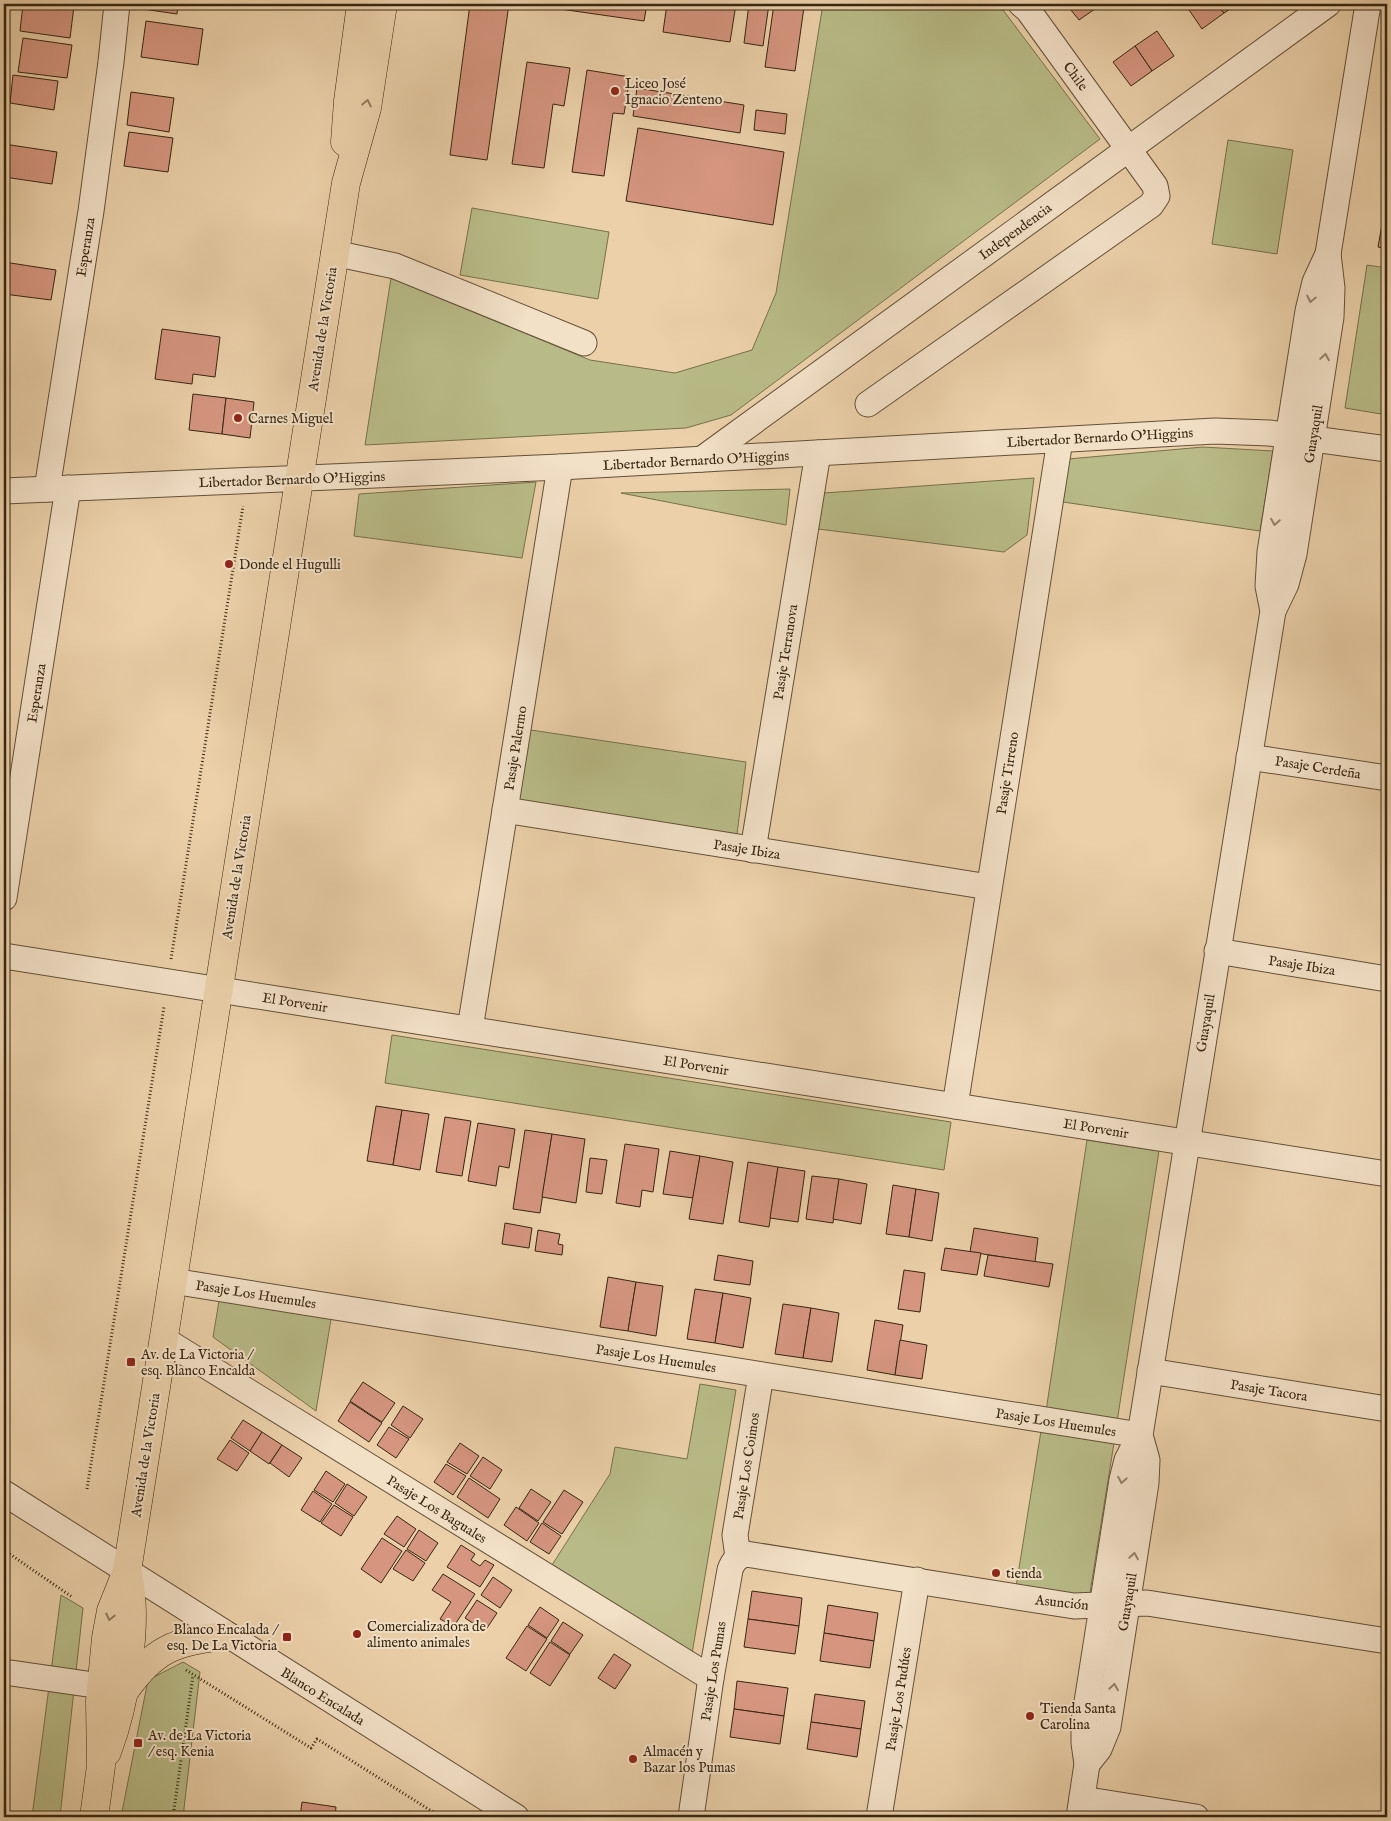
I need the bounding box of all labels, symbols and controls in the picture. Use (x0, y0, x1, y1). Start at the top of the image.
street label: Chile (1059, 59, 1092, 95)
place label: Liceo José Ignacio Zenteno (625, 75, 723, 109)
marker: Liceo José Ignacio Zenteno (609, 85, 621, 97)
one-way arrow (362, 98, 372, 107)
street label: Independencia (976, 199, 1056, 264)
street label: Esperanza (72, 215, 100, 278)
street label: Avenida de la Victoria (304, 265, 342, 393)
one-way arrow (1306, 295, 1317, 303)
one-way arrow (1319, 353, 1330, 361)
street label: Guayaquil (1300, 404, 1328, 465)
place label: Carnes Miguel (248, 410, 333, 428)
marker: Carnes Miguel (232, 412, 244, 424)
street label: Libertador Bernardo O'Higgins (1006, 424, 1194, 452)
street label: Libertador Bernardo O'Higgins (602, 447, 790, 475)
street label: Libertador Bernardo O'Higgins (198, 468, 386, 492)
one-way arrow (1271, 518, 1281, 526)
place label: Donde el Hugulli (239, 556, 341, 574)
marker: Donde el Hugulli (223, 558, 235, 570)
street label: Pasaje Terranova (770, 602, 803, 701)
street label: Esperanza (23, 661, 51, 724)
street label: Pasaje Palermo (500, 704, 532, 792)
street label: Pasaje Tirreno (993, 730, 1023, 816)
street label: Pasaje Cerdeña (1274, 752, 1363, 784)
street label: Avenida de la Victoria (218, 813, 256, 941)
street label: Pasaje Ibiza (712, 836, 783, 864)
street label: Pasaje Ibiza (1267, 952, 1338, 980)
street label: El Porvenir (261, 989, 329, 1017)
street label: Guayaquil (1192, 993, 1220, 1054)
street label: El Porvenir (662, 1052, 730, 1080)
street label: El Porvenir (1062, 1115, 1130, 1143)
street label: Pasaje Los Huemules (194, 1277, 318, 1313)
street label: Pasaje Los Huemules (594, 1341, 718, 1377)
place label: Av. de La Victoria / esq. Blanco Encalda (140, 1346, 256, 1380)
marker: Av. de La Victoria / esq. Blanco Encalda (125, 1356, 137, 1368)
street label: Pasaje Tacora (1229, 1376, 1310, 1406)
street label: Avenida de la Victoria (127, 1391, 165, 1519)
street label: Pasaje Los Huemules (994, 1405, 1118, 1441)
street label: Pasaje Los Coimos (730, 1411, 764, 1521)
street label: Pasaje Los Baguales (383, 1472, 490, 1548)
one-way arrow (1117, 1476, 1127, 1484)
one-way arrow (1129, 1552, 1139, 1560)
place label: tienda (1006, 1565, 1043, 1583)
marker: tienda (990, 1567, 1002, 1579)
street label: Guayaquil (1114, 1572, 1142, 1633)
street label: Asunción (1033, 1591, 1090, 1615)
one-way arrow (105, 1613, 116, 1621)
place label: Comercializadora de alimento animales (367, 1618, 486, 1652)
street label: Pasaje Los Pumas (697, 1620, 731, 1722)
place label: Blanco Encalada / esq. De La Victoria (167, 1621, 279, 1655)
marker: Comercializadora de alimento animales (351, 1628, 363, 1640)
marker: Blanco Encalada / esq. De La Victoria (281, 1631, 293, 1643)
street label: Pasaje Los Pudúes (882, 1646, 916, 1752)
street label: Blanco Encalada (277, 1664, 369, 1730)
one-way arrow (1109, 1683, 1119, 1691)
place label: Tienda Santa Carolina (1040, 1700, 1117, 1734)
marker: Tienda Santa Carolina (1024, 1710, 1036, 1722)
place label: Av. de La Victoria / esq. Kenia (147, 1727, 252, 1761)
marker: Av. de La Victoria / esq. Kenia (132, 1737, 144, 1749)
place label: Almacén y Bazar los Pumas (642, 1743, 736, 1777)
marker: Almacén y Bazar los Pumas (627, 1753, 639, 1765)

